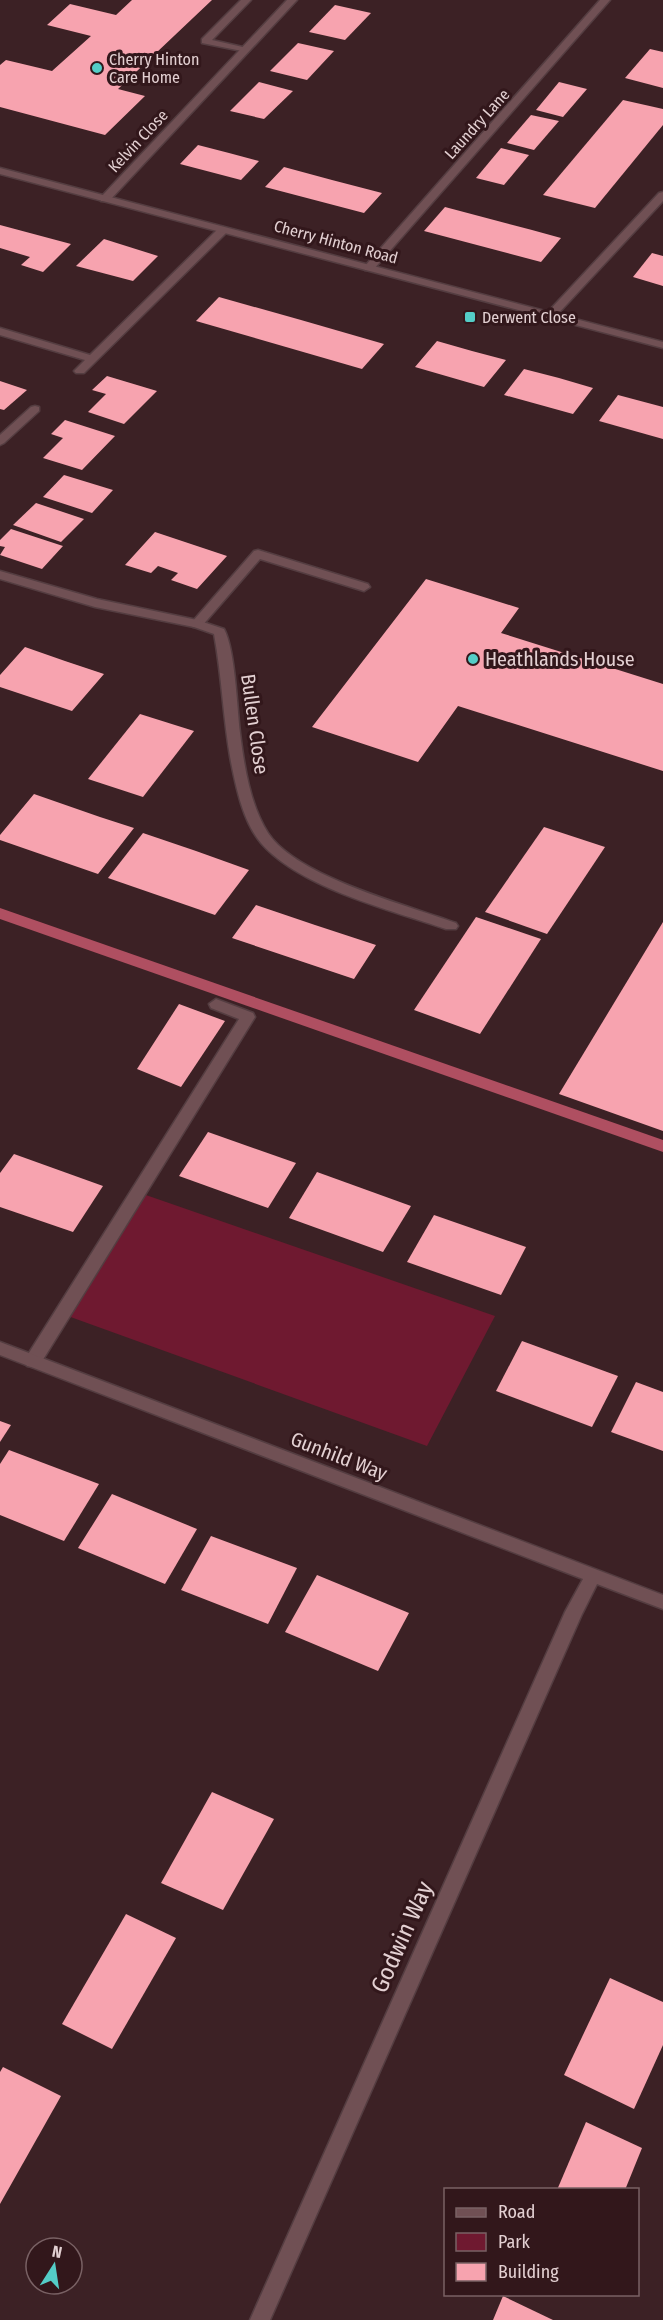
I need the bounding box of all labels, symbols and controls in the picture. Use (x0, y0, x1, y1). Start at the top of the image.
place label: Cherry Hinton Care Home (109, 50, 199, 87)
marker: Cherry Hinton Care Home (90, 61, 104, 75)
street label: Laundry Lane (441, 85, 514, 163)
street label: Kelvin Close (104, 106, 172, 176)
street label: Cherry Hinton Road (272, 216, 400, 268)
place label: Derwent Close (482, 308, 576, 327)
marker: Derwent Close (463, 310, 477, 324)
place label: Heathlands House (485, 647, 635, 671)
marker: Heathlands House (466, 652, 480, 666)
street label: Bullen Close (236, 672, 274, 776)
street label: Gunhild Way (287, 1427, 391, 1485)
street label: Godwin Way (365, 1877, 439, 1997)
legend (444, 2188, 639, 2296)
text: Road (498, 2201, 535, 2223)
text: Park (498, 2231, 531, 2253)
north arrow (24, 2236, 84, 2296)
text: N (50, 2242, 64, 2262)
text: Building (498, 2261, 559, 2283)

